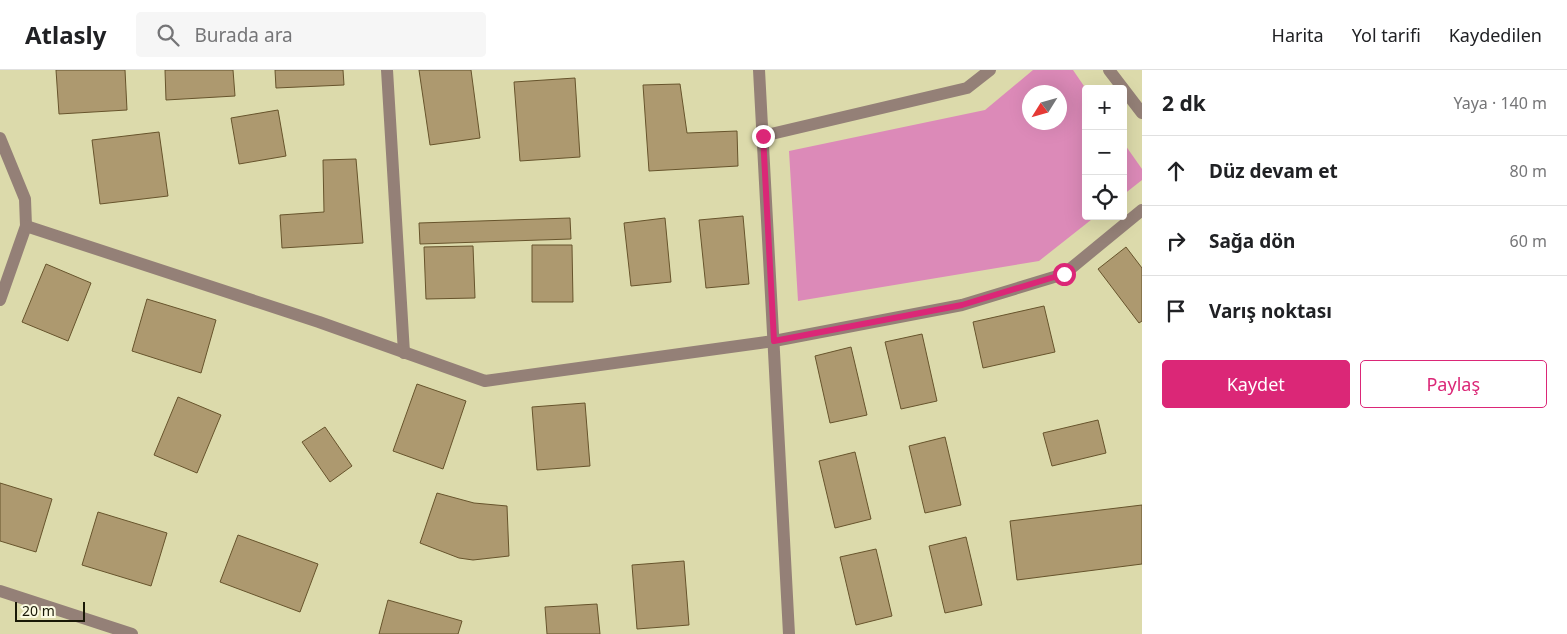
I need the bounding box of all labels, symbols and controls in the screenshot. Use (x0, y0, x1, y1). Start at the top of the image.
search box (136, 12, 486, 57)
text: Atlasly (25, 18, 106, 51)
icon: search (154, 21, 182, 49)
text: Burada ara (194, 22, 293, 48)
text: Harita (1272, 23, 1324, 47)
text: Yol tarifi (1352, 23, 1421, 47)
text: Kaydedilen (1449, 23, 1542, 47)
north arrow (1022, 85, 1067, 130)
map controls (1082, 85, 1127, 220)
button: + (1082, 85, 1127, 130)
text: 2 dk (1162, 89, 1206, 117)
text: Yaya · 140 m (1453, 92, 1547, 114)
route end (752, 125, 775, 148)
button: − (1082, 130, 1127, 175)
icon: ahead (1162, 157, 1190, 185)
text: Düz devam et (1209, 158, 1338, 184)
text: 80 m (1510, 160, 1547, 182)
button: locate (1082, 175, 1127, 220)
icon: right (1162, 227, 1190, 255)
text: Sağa dön (1209, 228, 1295, 254)
text: 60 m (1510, 230, 1547, 252)
route start (1053, 263, 1076, 286)
icon: arrive (1162, 297, 1190, 325)
text: Varış noktası (1209, 298, 1332, 324)
button: Kaydet (1162, 360, 1350, 408)
button: Paylaş (1360, 360, 1547, 408)
scale bar (15, 599, 85, 622)
text: 20 m (22, 601, 55, 620)

